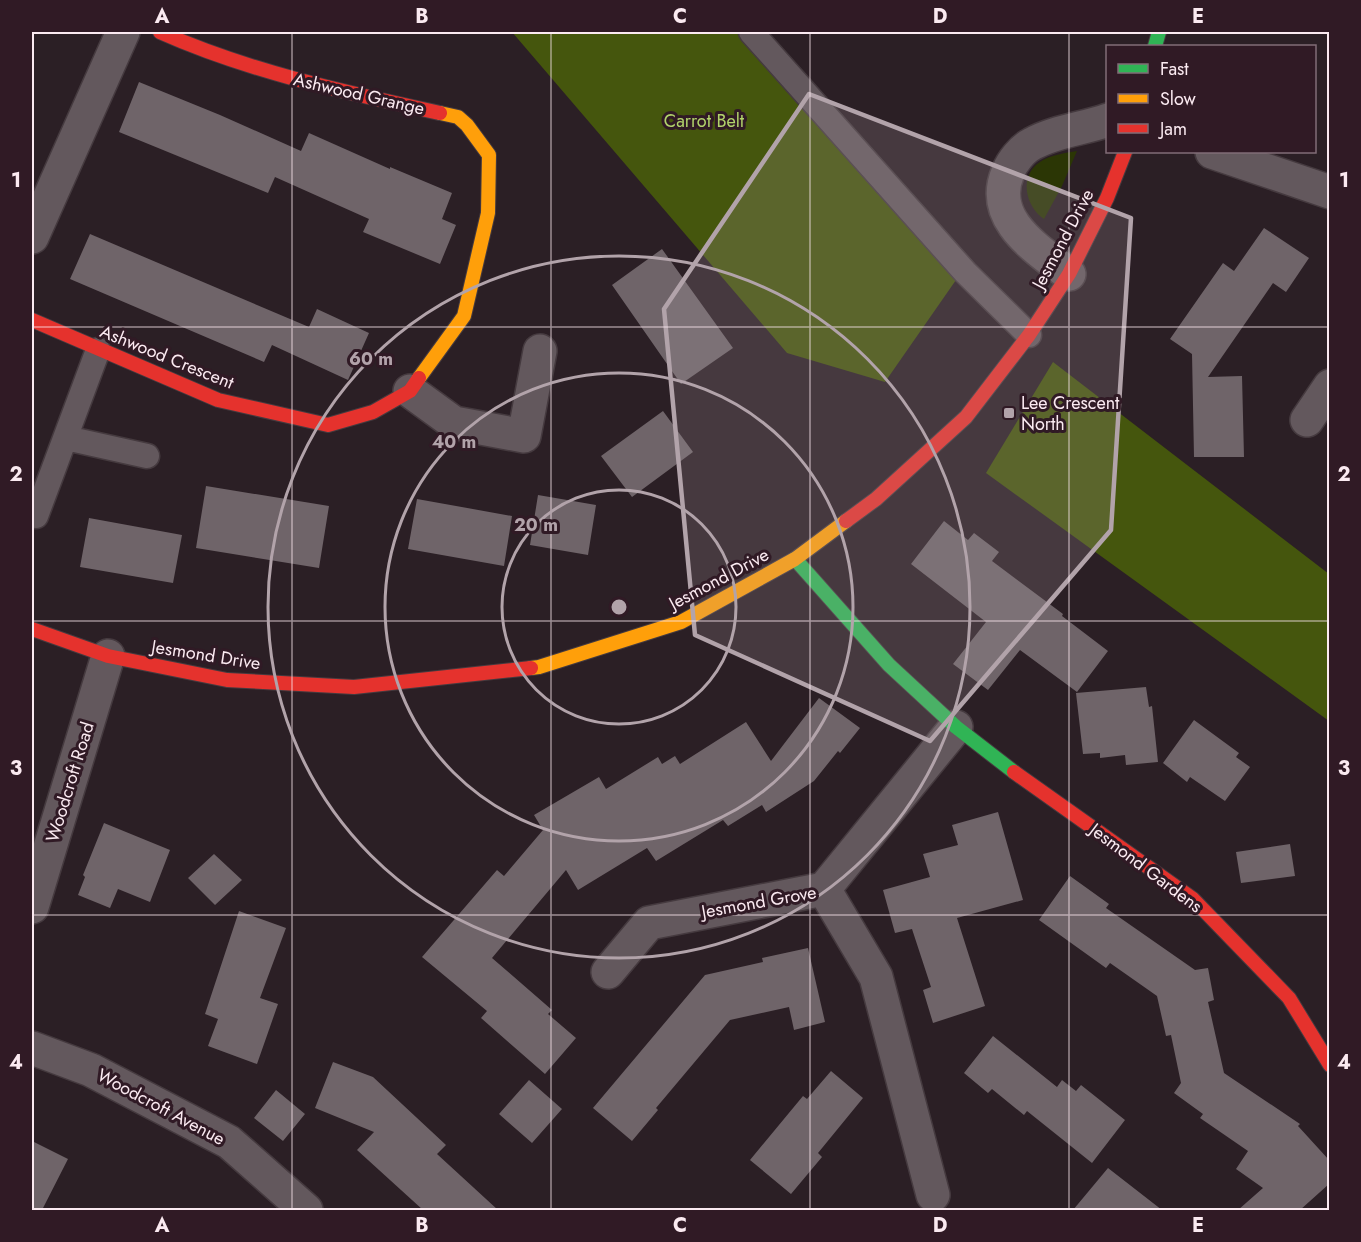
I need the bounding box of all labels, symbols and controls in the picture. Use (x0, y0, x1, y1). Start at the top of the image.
text: A (154, 2, 170, 31)
text: B (415, 2, 429, 31)
text: C (673, 2, 687, 31)
text: D (933, 2, 947, 31)
text: E (1192, 2, 1204, 31)
legend (1106, 45, 1316, 153)
text: Fast (1160, 56, 1189, 82)
street label: Ashwood Grange (291, 66, 427, 122)
text: Slow (1160, 86, 1197, 112)
park label: Carrot Belt (664, 108, 745, 134)
text: Jam (1158, 116, 1187, 142)
text: 1 (11, 166, 21, 195)
text: 1 (1339, 166, 1349, 195)
street label: Jesmond Drive (1025, 184, 1100, 295)
street label: Ashwood Crescent (96, 318, 238, 396)
text: 60 m (349, 346, 393, 372)
place label: Lee Crescent North (1021, 390, 1120, 437)
marker: Lee Crescent North (1002, 406, 1016, 420)
text: 40 m (432, 429, 476, 455)
text: 2 (9, 460, 23, 489)
text: 2 (1337, 460, 1351, 489)
text: 20 m (514, 512, 558, 538)
street label: Jesmond Drive (663, 542, 774, 617)
centre of rings (609, 597, 629, 617)
street label: Jesmond Drive (148, 633, 262, 676)
street label: Woodcroft Road (39, 719, 101, 845)
text: 3 (10, 754, 22, 783)
text: 3 (1338, 754, 1350, 783)
street label: Jesmond Gardens (1083, 816, 1208, 919)
street label: Jesmond Grove (698, 879, 818, 925)
text: 4 (9, 1048, 23, 1077)
text: 4 (1337, 1048, 1351, 1077)
street label: Woodcroft Avenue (92, 1062, 230, 1152)
text: A (154, 1211, 170, 1240)
text: B (415, 1211, 429, 1240)
text: C (673, 1211, 687, 1240)
text: D (933, 1211, 947, 1240)
text: E (1192, 1211, 1204, 1240)

